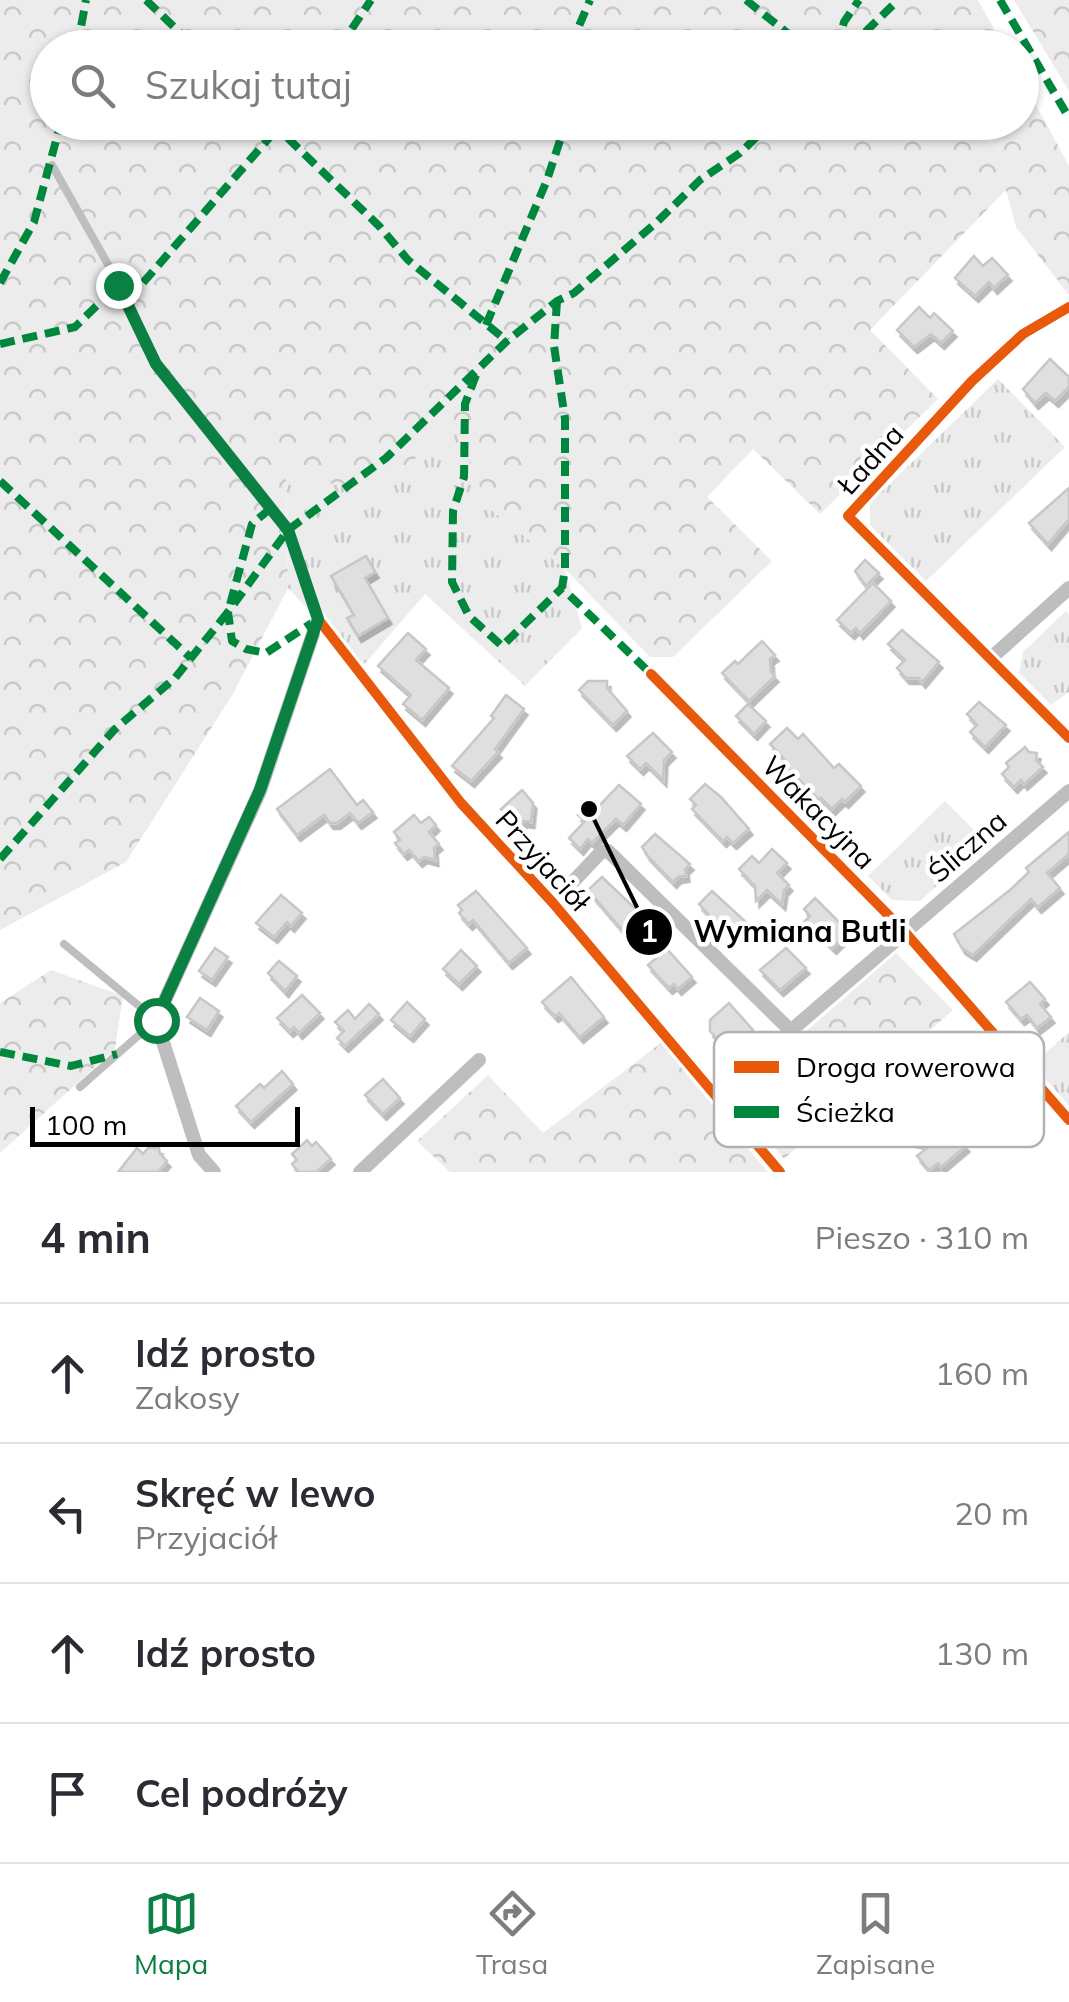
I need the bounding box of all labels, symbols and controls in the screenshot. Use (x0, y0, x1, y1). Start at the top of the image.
search box (30, 30, 1039, 140)
icon: search (65, 58, 120, 113)
text: Szukaj tutaj (145, 61, 352, 109)
route end (96, 263, 142, 309)
street label: Ładna (829, 417, 910, 502)
street label: Wakacyjna (755, 748, 883, 876)
street label: Przyjaciół (488, 802, 598, 919)
street label: Śliczna (921, 802, 1013, 890)
callout: Wymiana Butli (624, 902, 927, 962)
text: 1 (640, 912, 658, 950)
text: Wymiana Butli (694, 912, 906, 950)
route start (134, 998, 180, 1044)
legend (714, 1032, 1044, 1147)
text: Droga rowerowa (796, 1049, 1016, 1084)
text: Ścieżka (796, 1094, 895, 1129)
scale bar (30, 1102, 300, 1146)
text: 100 m (45, 1107, 127, 1142)
text: 4 min (40, 1211, 151, 1264)
text: Pieszo · 310 m (815, 1217, 1029, 1257)
text: Idź prosto (135, 1329, 316, 1377)
icon: ahead (40, 1346, 95, 1401)
text: 160 m (935, 1353, 1029, 1393)
text: Zakosy (135, 1377, 240, 1417)
text: Skręć w lewo (135, 1469, 376, 1517)
icon: left (40, 1486, 95, 1541)
text: 20 m (954, 1493, 1029, 1533)
text: Przyjaciół (135, 1517, 277, 1557)
icon: ahead (40, 1626, 95, 1681)
text: Idź prosto (135, 1629, 316, 1677)
text: 130 m (935, 1633, 1029, 1673)
icon: arrive (40, 1766, 95, 1821)
text: Cel podróży (135, 1769, 348, 1817)
tab: Mapa (134, 1886, 208, 1981)
tab: Trasa (476, 1886, 548, 1981)
tab: Zapisane (816, 1886, 935, 1981)

